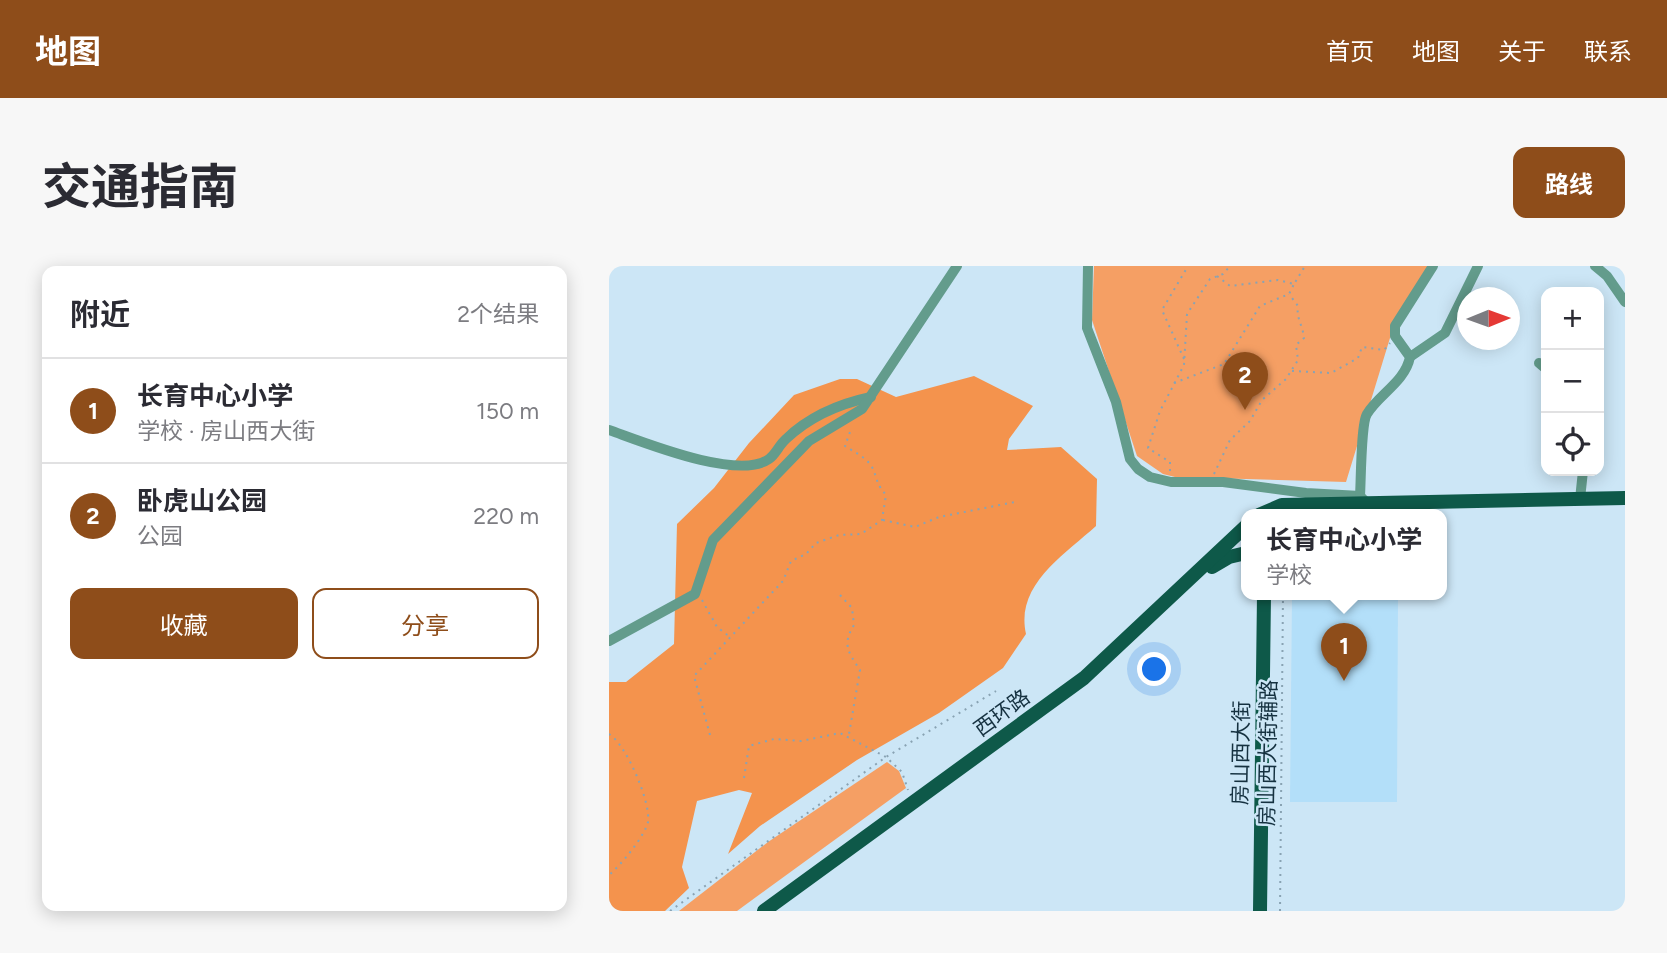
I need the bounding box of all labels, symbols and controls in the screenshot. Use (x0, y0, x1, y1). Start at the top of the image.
text: 地图 (35, 32, 101, 71)
text: 首页 (1326, 37, 1374, 66)
text: 地图 (1412, 37, 1460, 66)
text: 关于 (1498, 37, 1546, 66)
text: 联系 (1584, 37, 1632, 66)
button: 路线 (1513, 147, 1625, 218)
text: 交通指南 (42, 157, 238, 216)
north arrow (1457, 287, 1520, 350)
map controls (1541, 287, 1604, 476)
button: + (1541, 287, 1604, 350)
text: 附近 (70, 296, 130, 333)
text: 2个结果 (457, 300, 539, 328)
button: − (1541, 350, 1604, 413)
pin: 2 (1222, 352, 1268, 410)
text: 长育中心小学 (137, 380, 293, 412)
text: 1 (88, 397, 98, 425)
text: 150 m (476, 397, 539, 425)
button: locate (1541, 413, 1604, 476)
text: 学校 · 房山西大街 (137, 417, 315, 445)
text: 卧虎山公园 (137, 485, 267, 517)
text: 2 (86, 502, 100, 530)
text: 220 m (473, 502, 539, 530)
popup (1241, 509, 1447, 600)
text: 公园 (137, 522, 183, 550)
text: 长育中心小学 (1266, 524, 1422, 556)
text: 学校 (1266, 561, 1312, 589)
button: 收藏 (70, 588, 298, 659)
button: 分享 (312, 588, 539, 659)
pin: 1 (1321, 623, 1367, 681)
your location (1137, 652, 1171, 686)
street label: 房山西大街辅路 (1254, 679, 1281, 827)
street label: 西环路 (969, 684, 1035, 741)
street label: 房山西大街 (1227, 700, 1254, 806)

